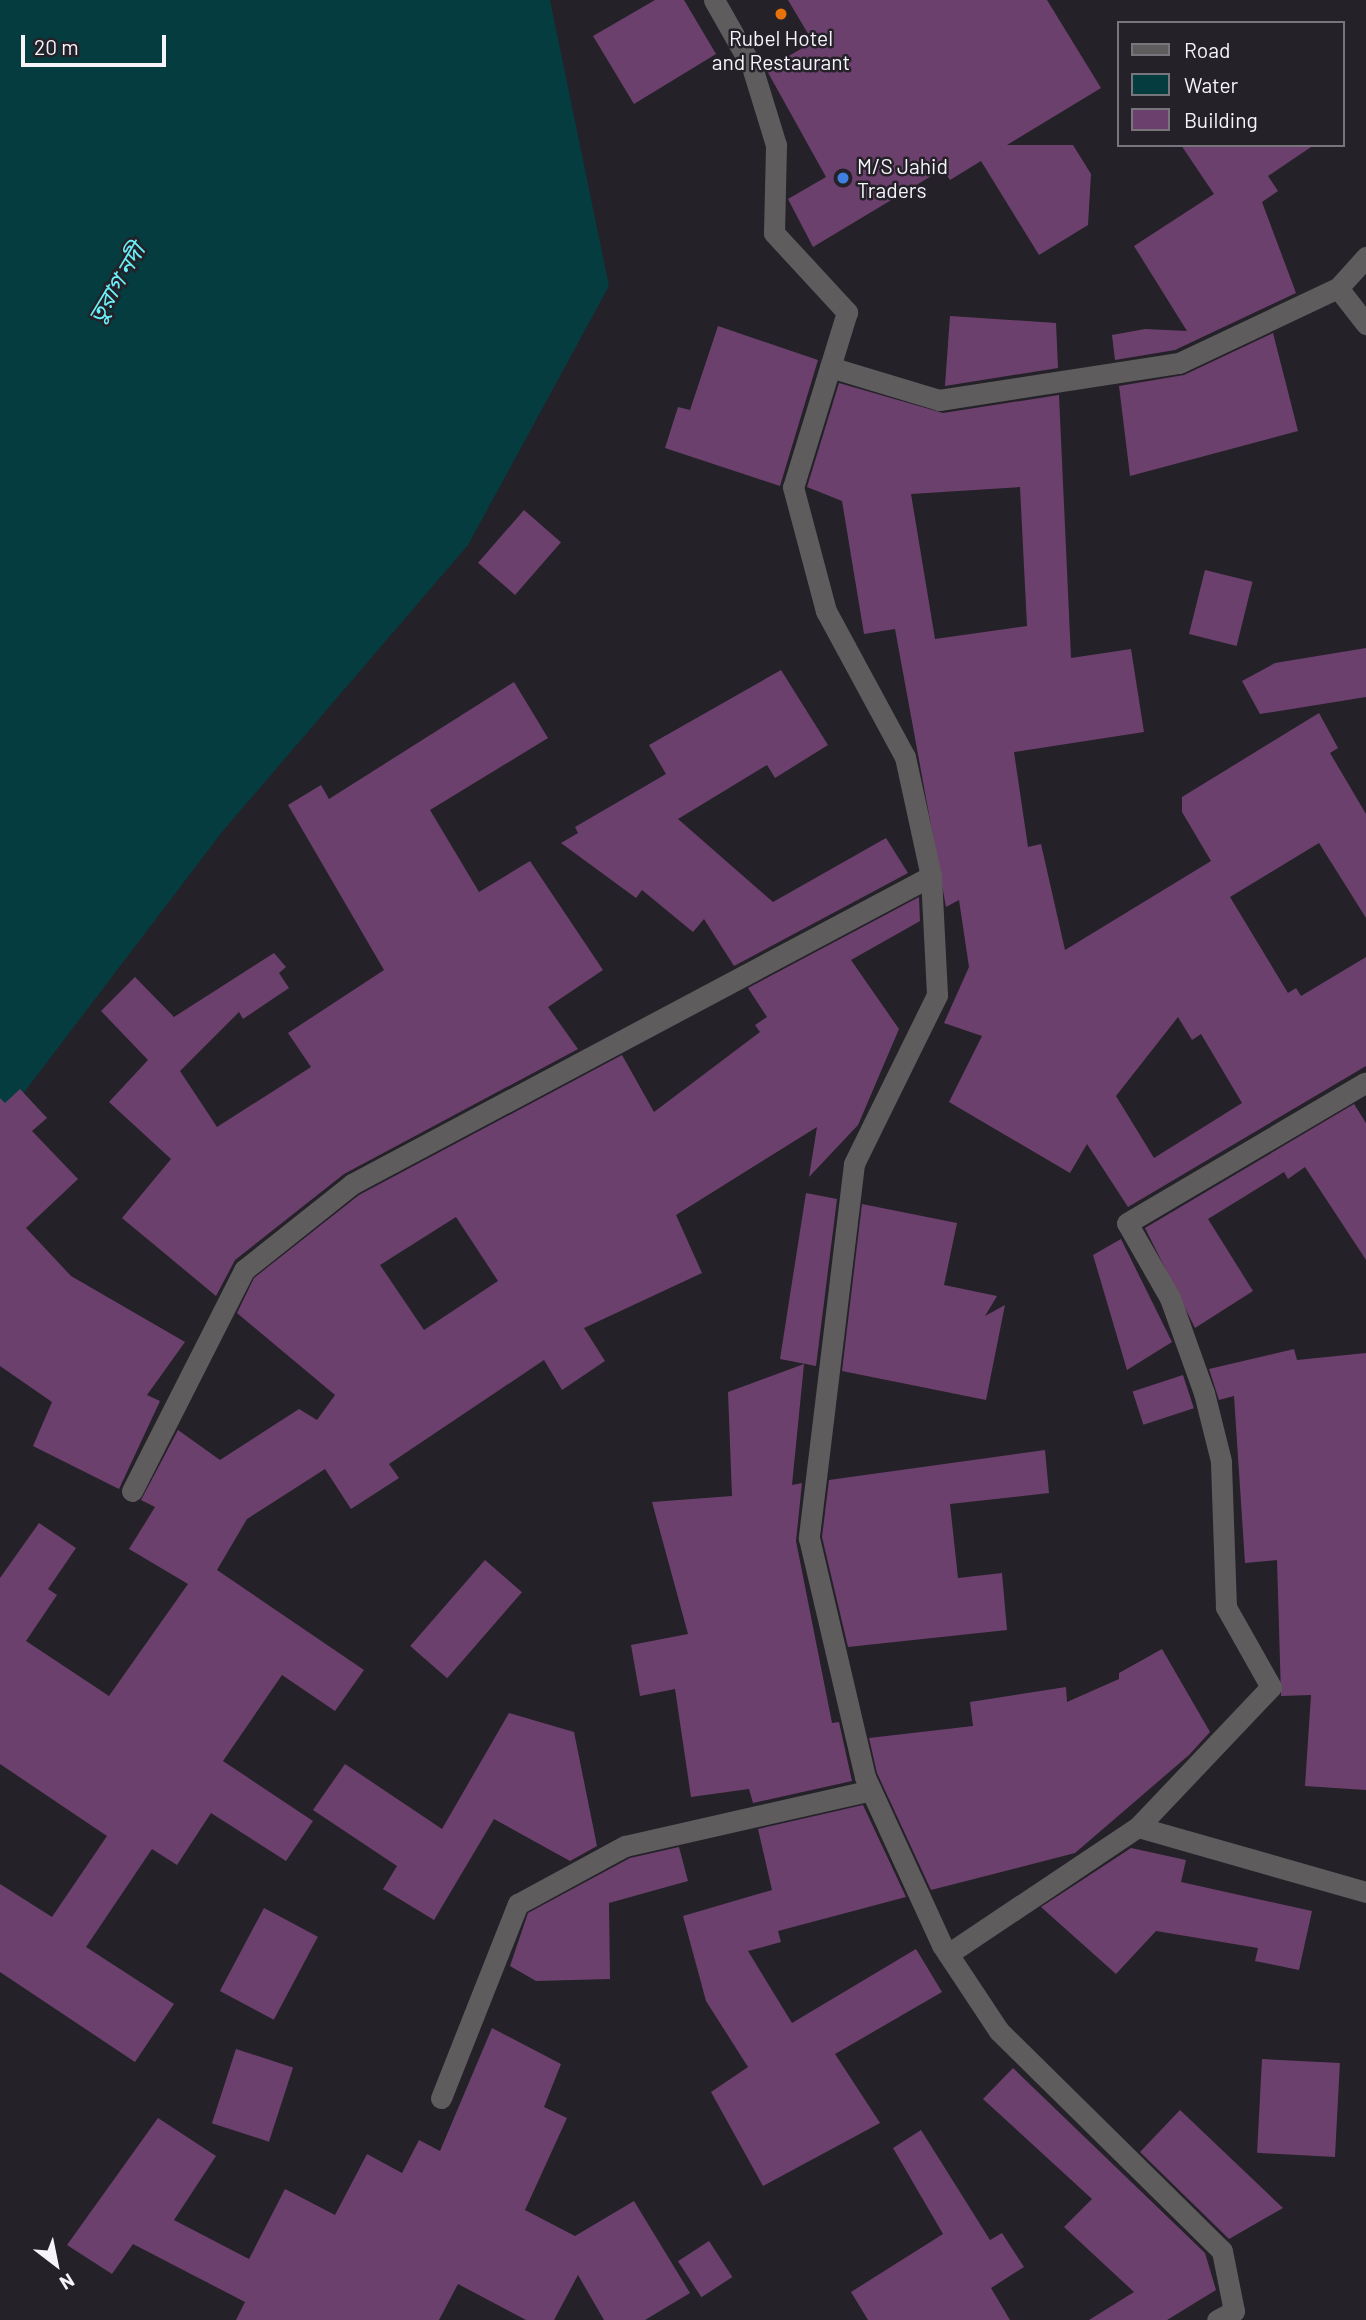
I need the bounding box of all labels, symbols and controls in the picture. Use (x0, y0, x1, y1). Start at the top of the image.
marker: Rubel Hotel and Restaurant (773, 6, 789, 22)
scale bar (24, 21, 170, 65)
legend (1118, 21, 1345, 147)
place label: Rubel Hotel and Restaurant (712, 25, 850, 75)
text: 20 m (34, 34, 79, 59)
text: Road (1184, 37, 1230, 62)
text: Water (1184, 72, 1238, 97)
text: Building (1184, 107, 1258, 132)
place label: M/S Jahid Traders (857, 153, 948, 203)
marker: M/S Jahid Traders (835, 170, 851, 186)
water label: তুরাগ নদী (81, 238, 151, 328)
north arrow (21, 2229, 91, 2299)
text: N (56, 2269, 79, 2295)

